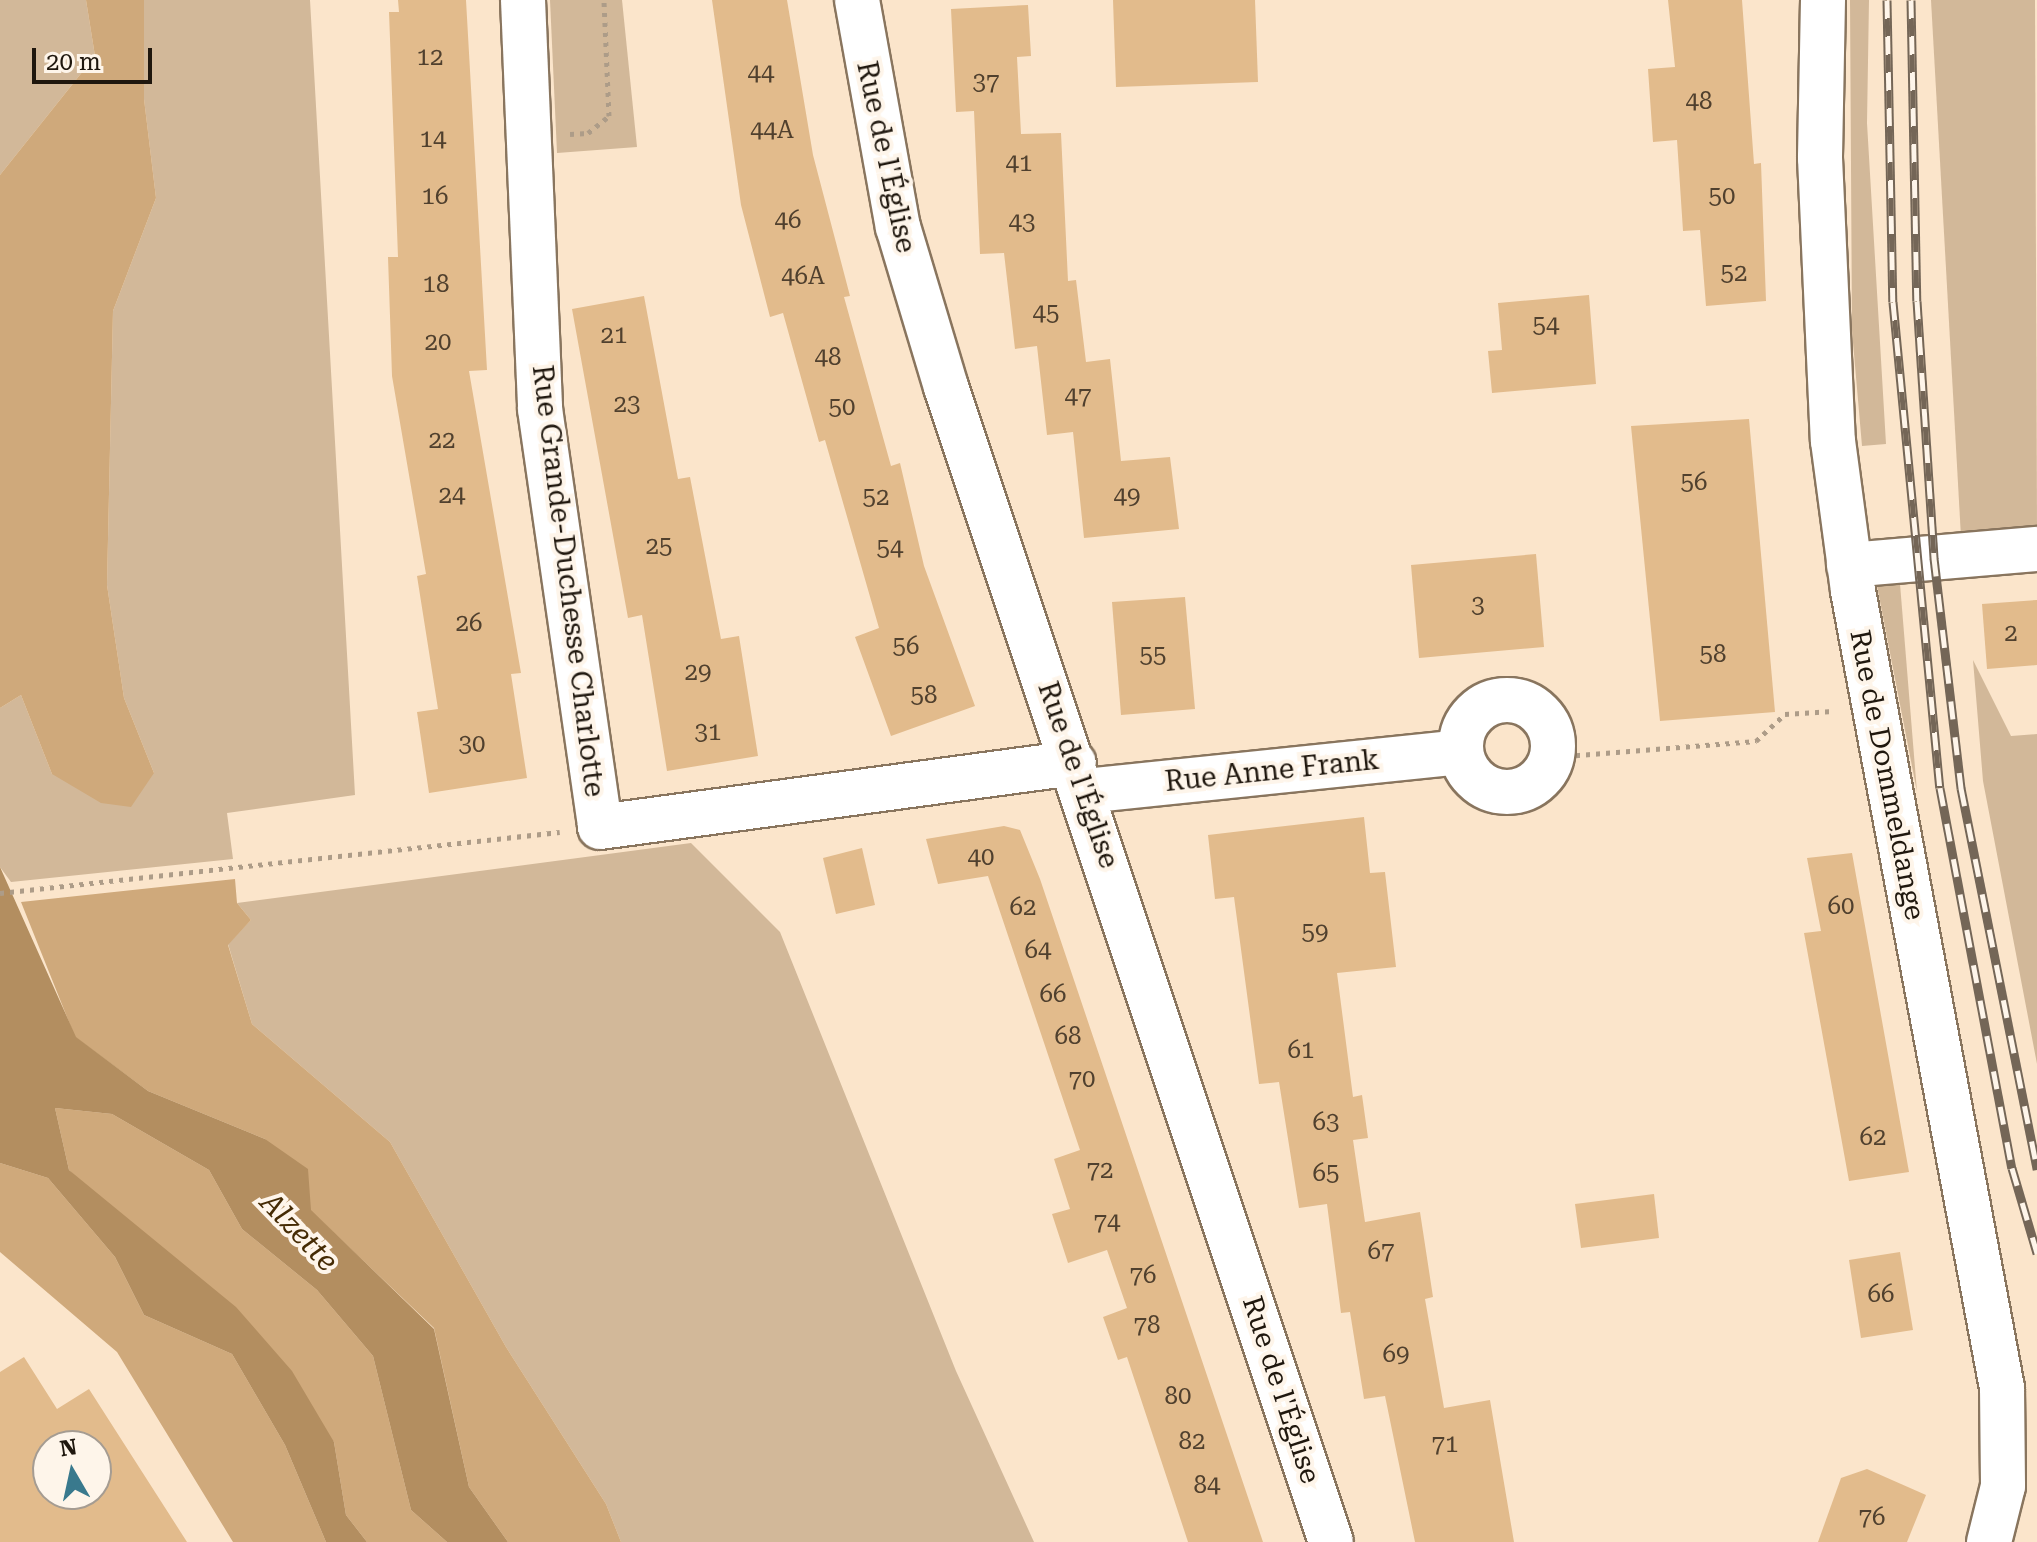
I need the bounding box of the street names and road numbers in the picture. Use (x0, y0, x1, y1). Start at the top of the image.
street label: Rue de l'Église (849, 58, 923, 256)
street label: Rue Grande-Duchesse Charlotte (525, 363, 611, 799)
street label: Rue de Dommeldange (1842, 627, 1932, 923)
street label: Rue de l'Église (1030, 677, 1126, 873)
street label: Rue Anne Frank (1163, 743, 1381, 799)
street label: Rue de l'Église (1235, 1292, 1327, 1488)

